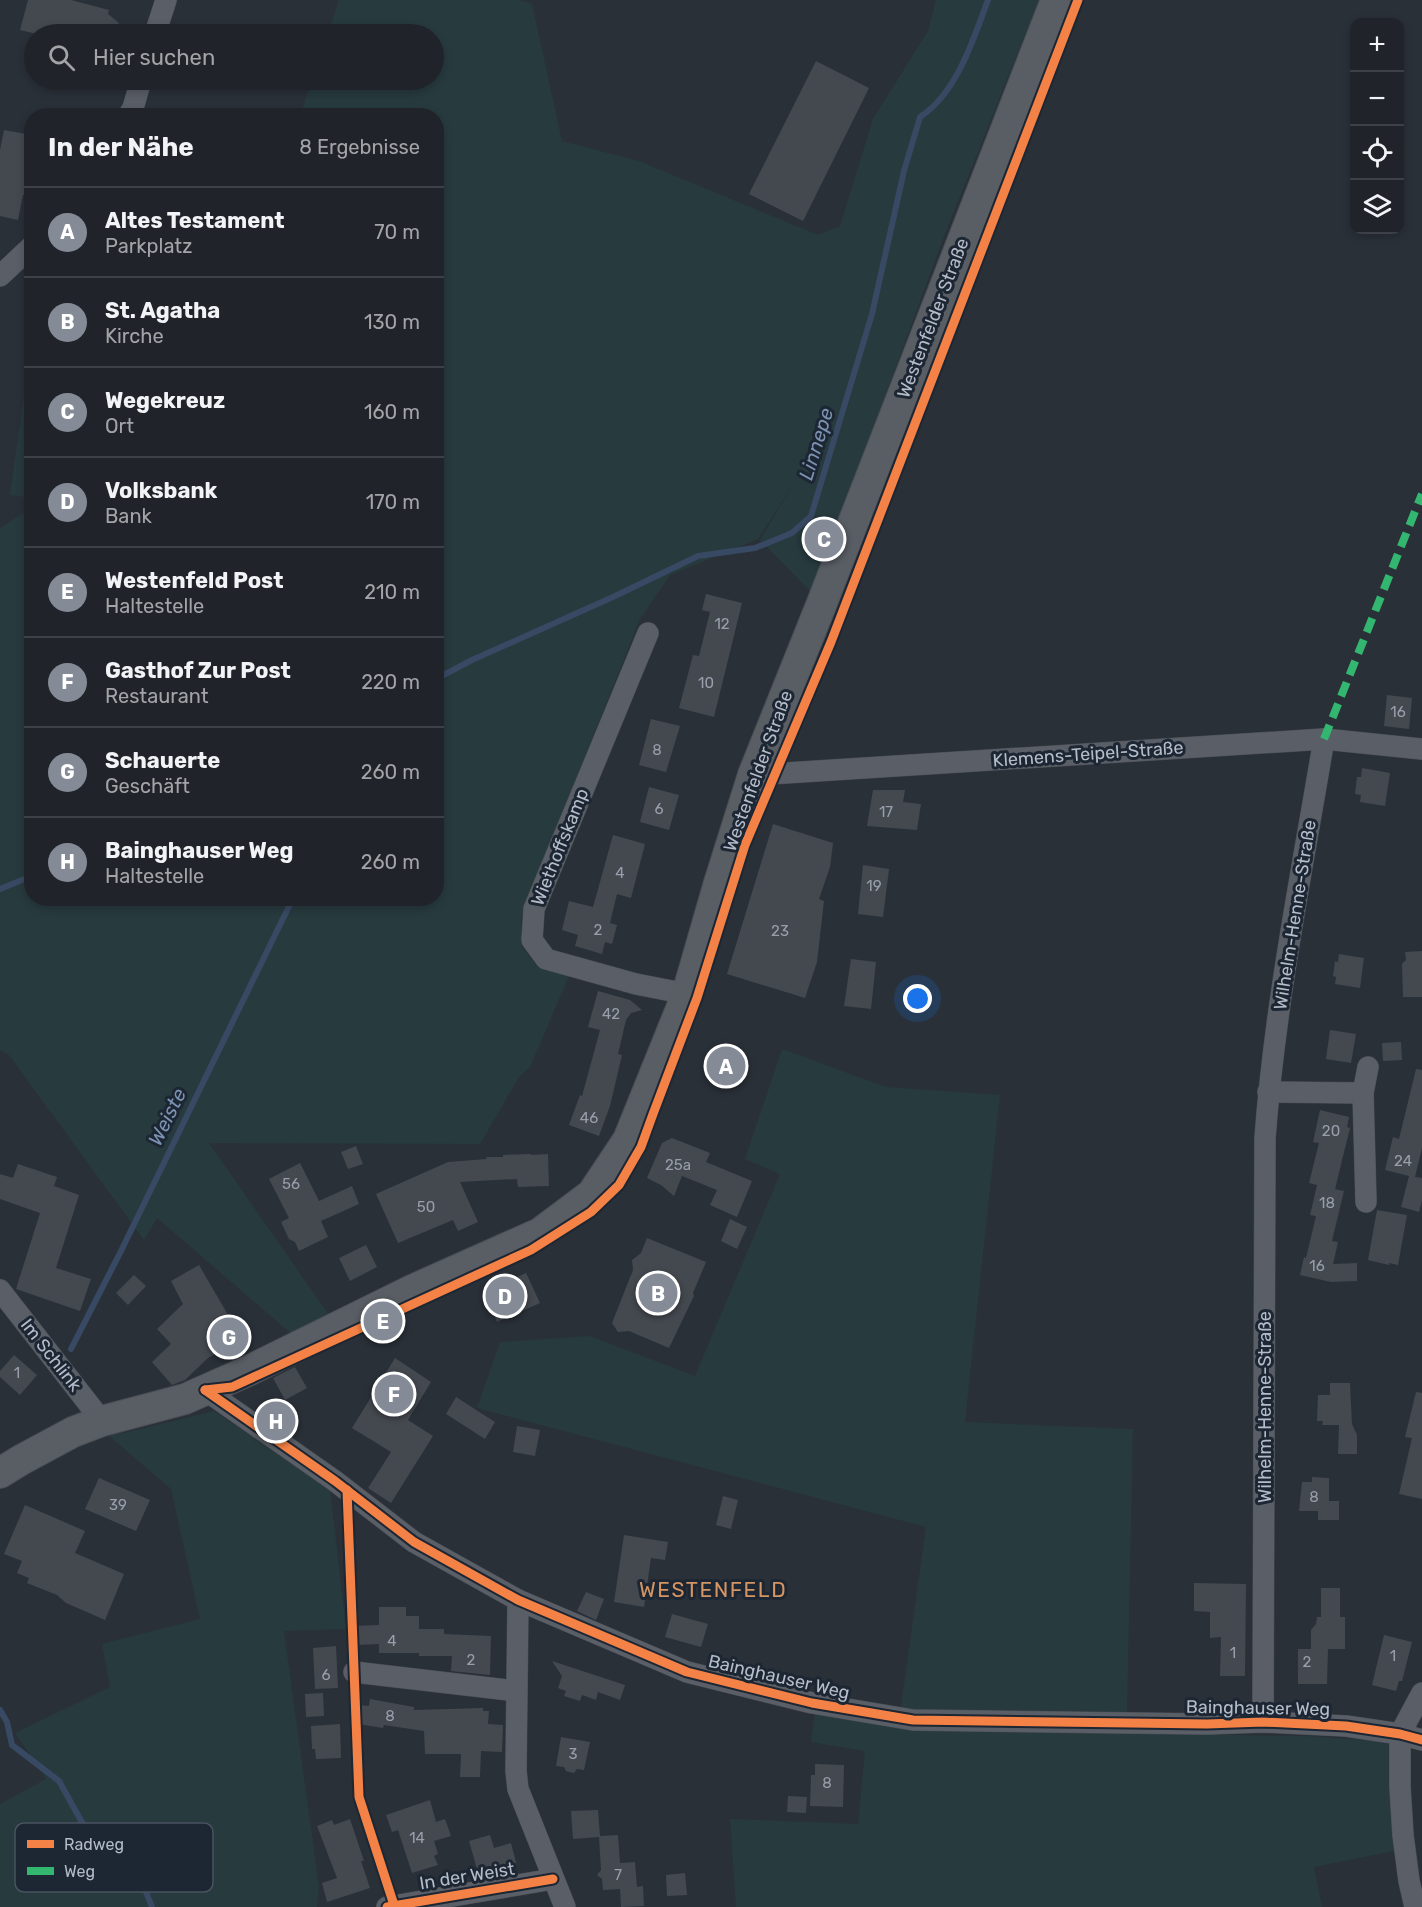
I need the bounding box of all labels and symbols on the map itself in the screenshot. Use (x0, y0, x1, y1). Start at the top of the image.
street label: Westenfelder Straße (892, 235, 974, 401)
water label: Linnepe (794, 405, 838, 483)
pin: C (804, 516, 844, 562)
house number: 12 (714, 615, 730, 633)
house number: 10 (698, 674, 714, 692)
street label: Westenfelder Straße (719, 688, 797, 854)
house number: 16 (1390, 703, 1406, 721)
street label: Klemens-Teipel-Straße (992, 736, 1184, 772)
house number: 8 (652, 741, 662, 759)
street label: Wiethoffskamp (526, 785, 594, 909)
house number: 6 (654, 800, 664, 818)
house number: 17 (879, 803, 893, 821)
street label: Wilhelm-Henne-Straße (1269, 818, 1321, 1012)
house number: 4 (615, 864, 625, 882)
house number: 19 (866, 877, 882, 895)
house number: 2 (594, 921, 603, 939)
house number: 23 (771, 922, 789, 940)
your location (903, 984, 932, 1013)
house number: 42 (602, 1005, 620, 1023)
pin: A (706, 1044, 746, 1088)
water label: Weiste (143, 1085, 191, 1149)
house number: 46 (580, 1109, 598, 1127)
house number: 20 (1322, 1122, 1340, 1140)
house number: 24 (1394, 1152, 1412, 1170)
house number: 25a (665, 1156, 691, 1174)
house number: 56 (282, 1175, 300, 1193)
house number: 18 (1319, 1194, 1335, 1212)
house number: 50 (417, 1198, 435, 1216)
house number: 16 (1309, 1257, 1325, 1275)
pin: B (638, 1270, 678, 1316)
pin: D (486, 1274, 524, 1318)
pin: E (364, 1298, 403, 1344)
street label: Wilhelm-Henne-Straße (1254, 1311, 1276, 1503)
street label: Im Schlink (16, 1314, 87, 1396)
pin: G (210, 1314, 248, 1360)
house number: 1 (14, 1364, 20, 1382)
pin: F (374, 1372, 414, 1416)
pin: H (256, 1398, 296, 1444)
house number: 8 (1309, 1488, 1319, 1506)
house number: 39 (109, 1496, 127, 1514)
district label: WESTENFELD (639, 1577, 787, 1602)
house number: 4 (387, 1632, 397, 1650)
house number: 1 (1230, 1644, 1236, 1662)
house number: 1 (1390, 1647, 1396, 1665)
street label: Bainghauser Weg (706, 1650, 852, 1704)
house number: 2 (467, 1651, 476, 1669)
house number: 2 (1303, 1653, 1312, 1671)
house number: 6 (321, 1666, 331, 1684)
street label: Bainghauser Weg (1186, 1696, 1330, 1720)
house number: 8 (385, 1707, 395, 1725)
house number: 3 (568, 1745, 578, 1763)
house number: 8 (822, 1774, 832, 1792)
legend (15, 1823, 213, 1892)
house number: 14 (409, 1829, 425, 1847)
text: Radweg (64, 1835, 124, 1854)
street label: In der Weist (418, 1858, 516, 1894)
text: Weg (64, 1862, 95, 1881)
house number: 7 (614, 1866, 622, 1884)

